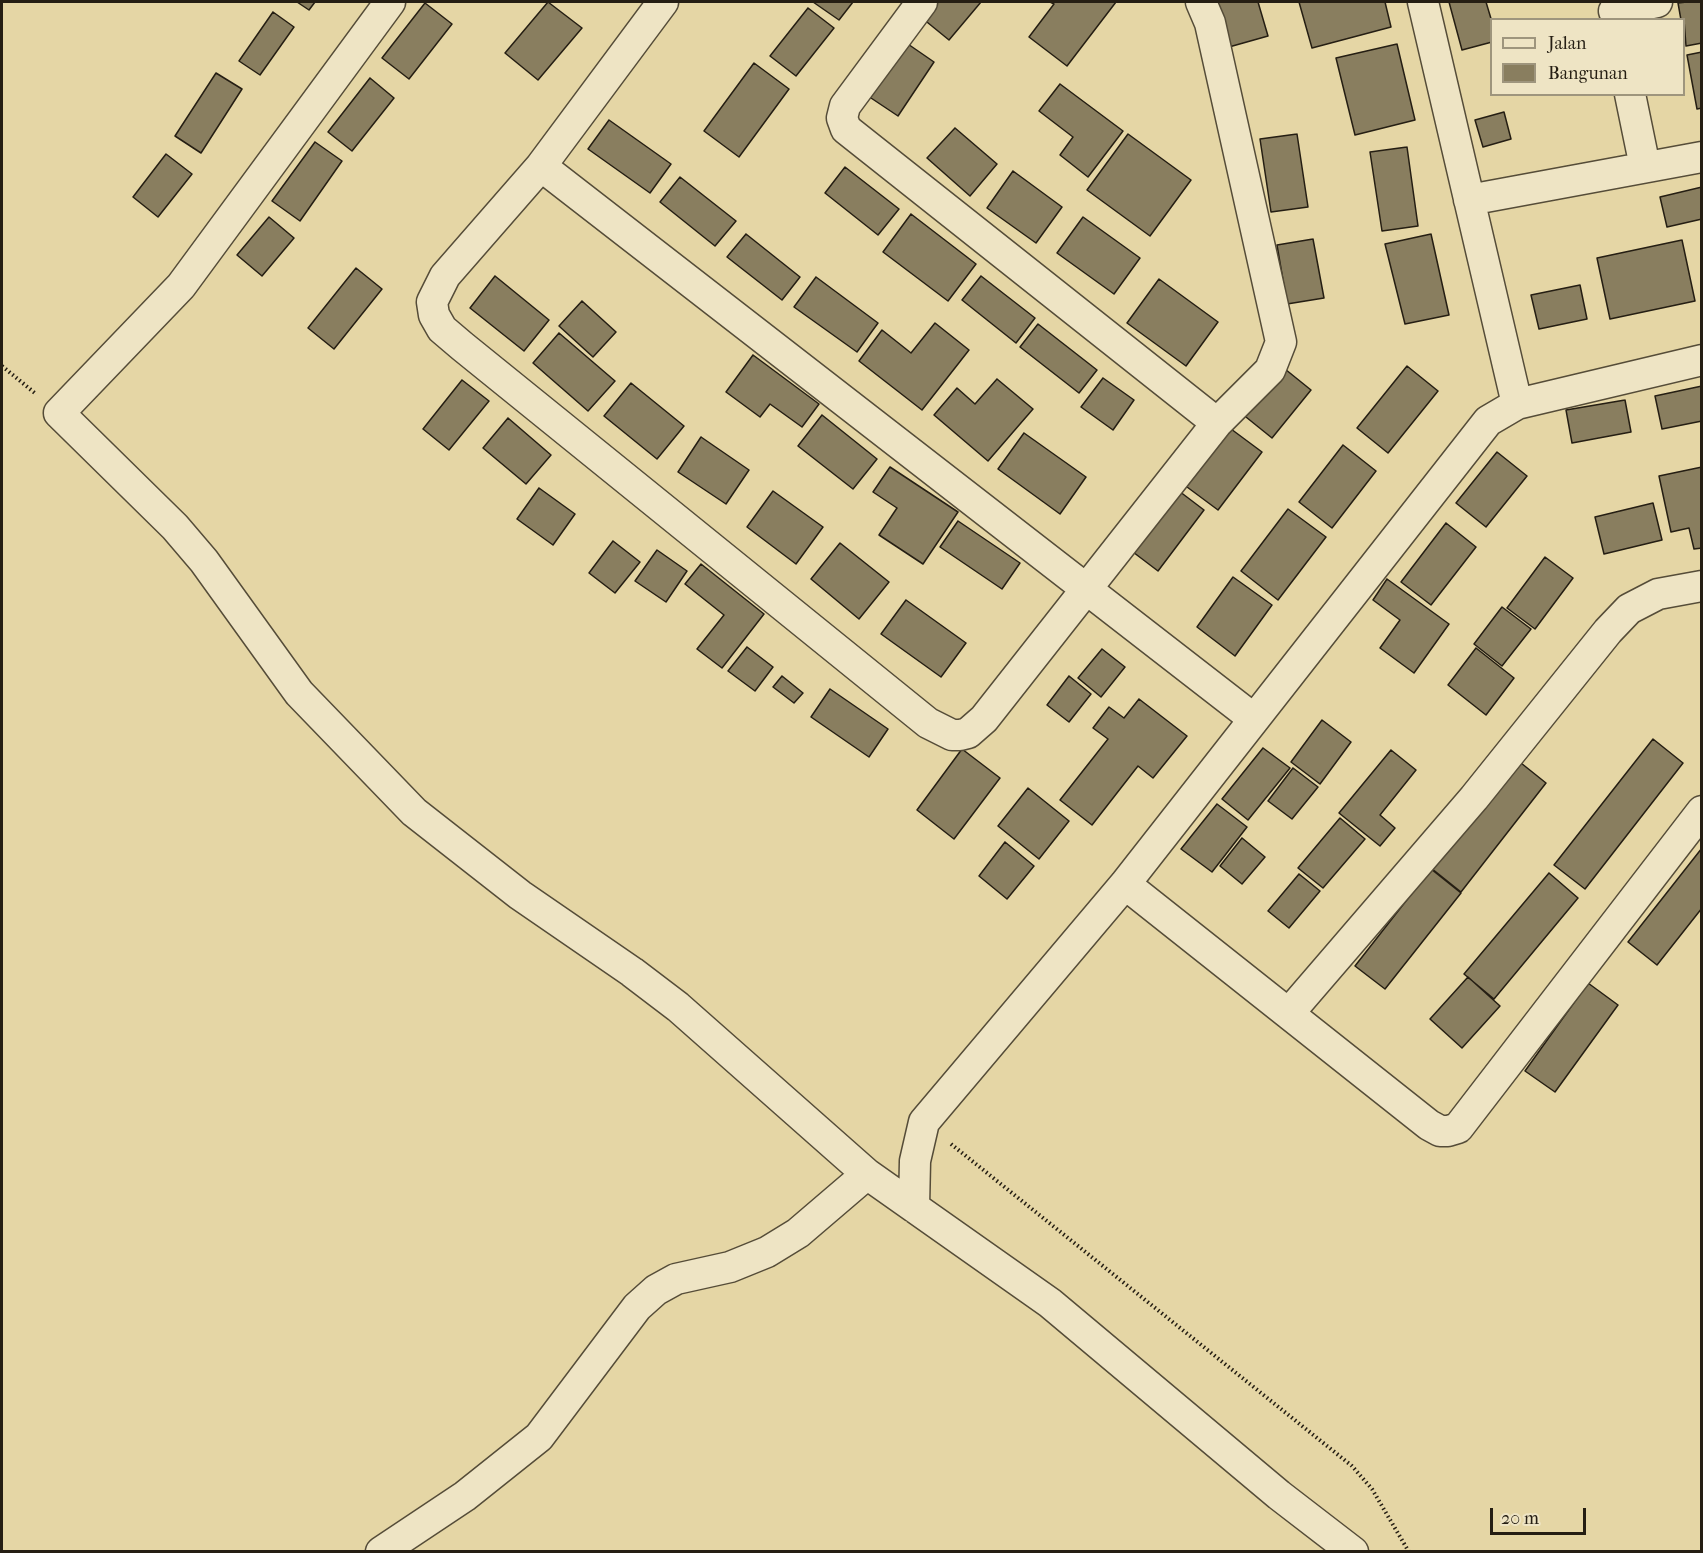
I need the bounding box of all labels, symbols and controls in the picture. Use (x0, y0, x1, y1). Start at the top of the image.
legend (1490, 18, 1685, 96)
text: Jalan (1548, 33, 1586, 54)
text: Bangunan (1548, 63, 1628, 84)
scale bar (1493, 1496, 1589, 1534)
text: 20 m (1501, 1508, 1539, 1529)

